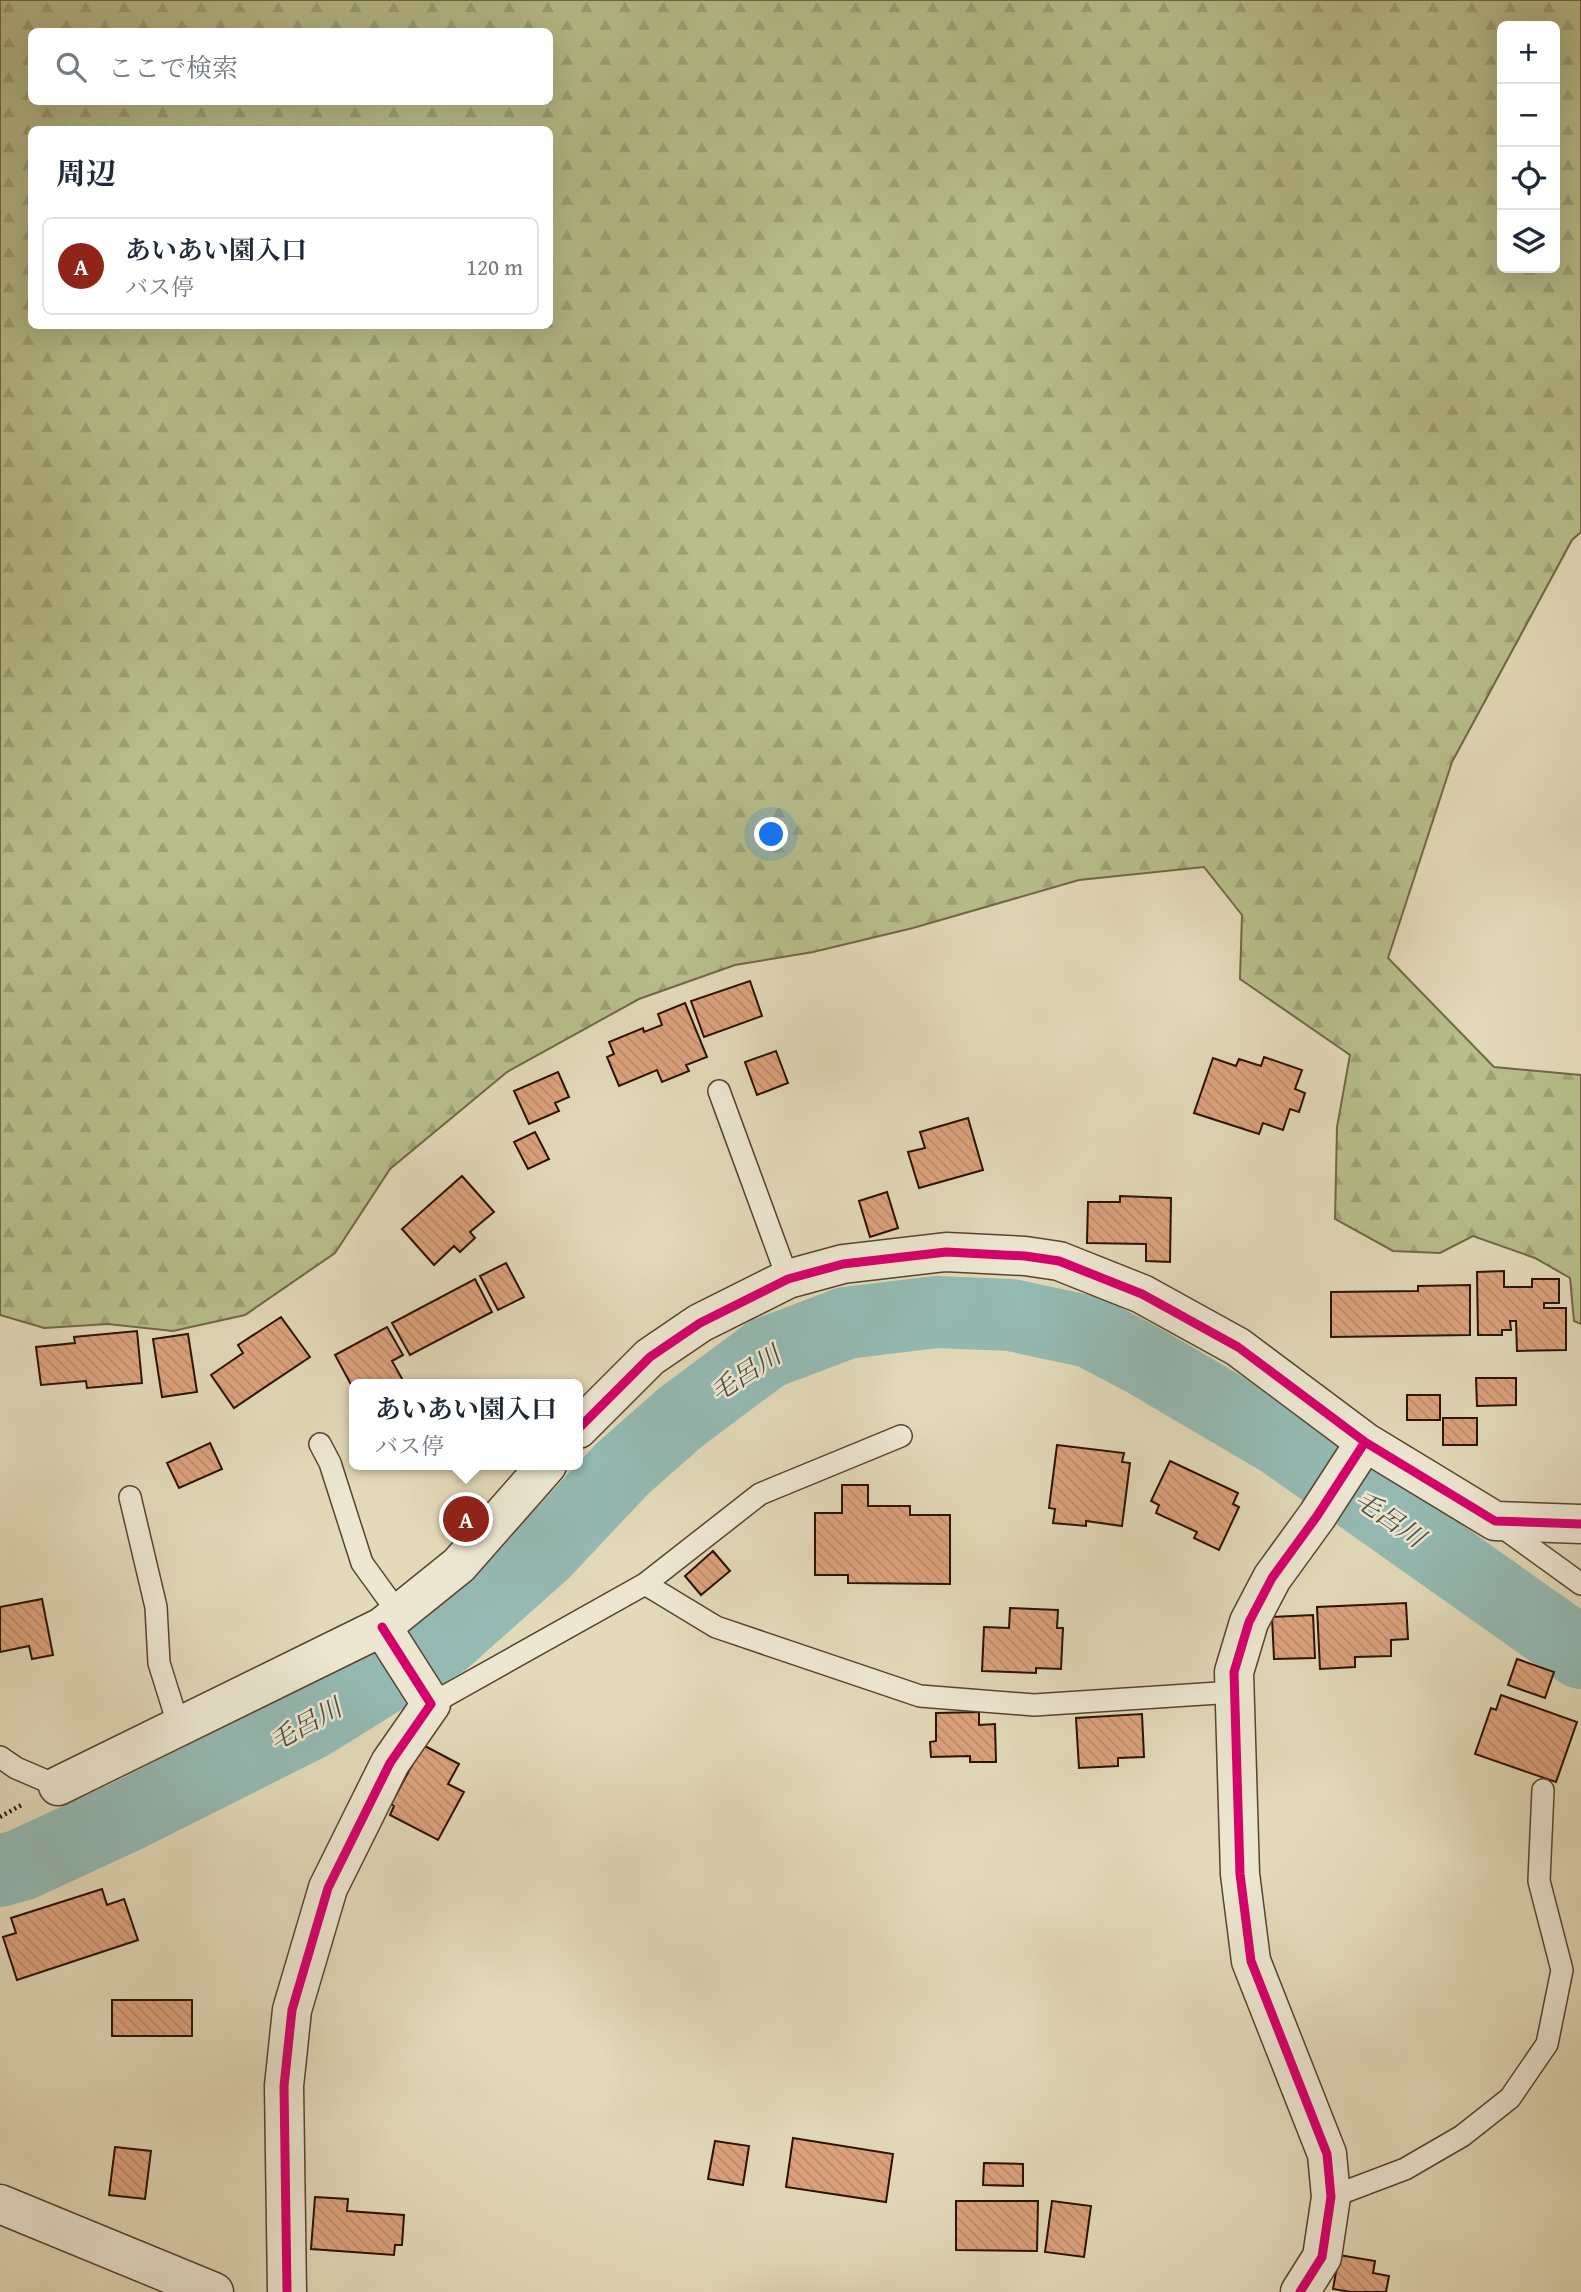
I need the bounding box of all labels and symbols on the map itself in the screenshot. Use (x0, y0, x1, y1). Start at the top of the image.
your location (754, 817, 788, 851)
water label: 毛呂川 (702, 1334, 791, 1411)
water label: 毛呂川 (1347, 1480, 1436, 1558)
pin: A (443, 1493, 489, 1545)
water label: 毛呂川 (261, 1687, 351, 1760)

